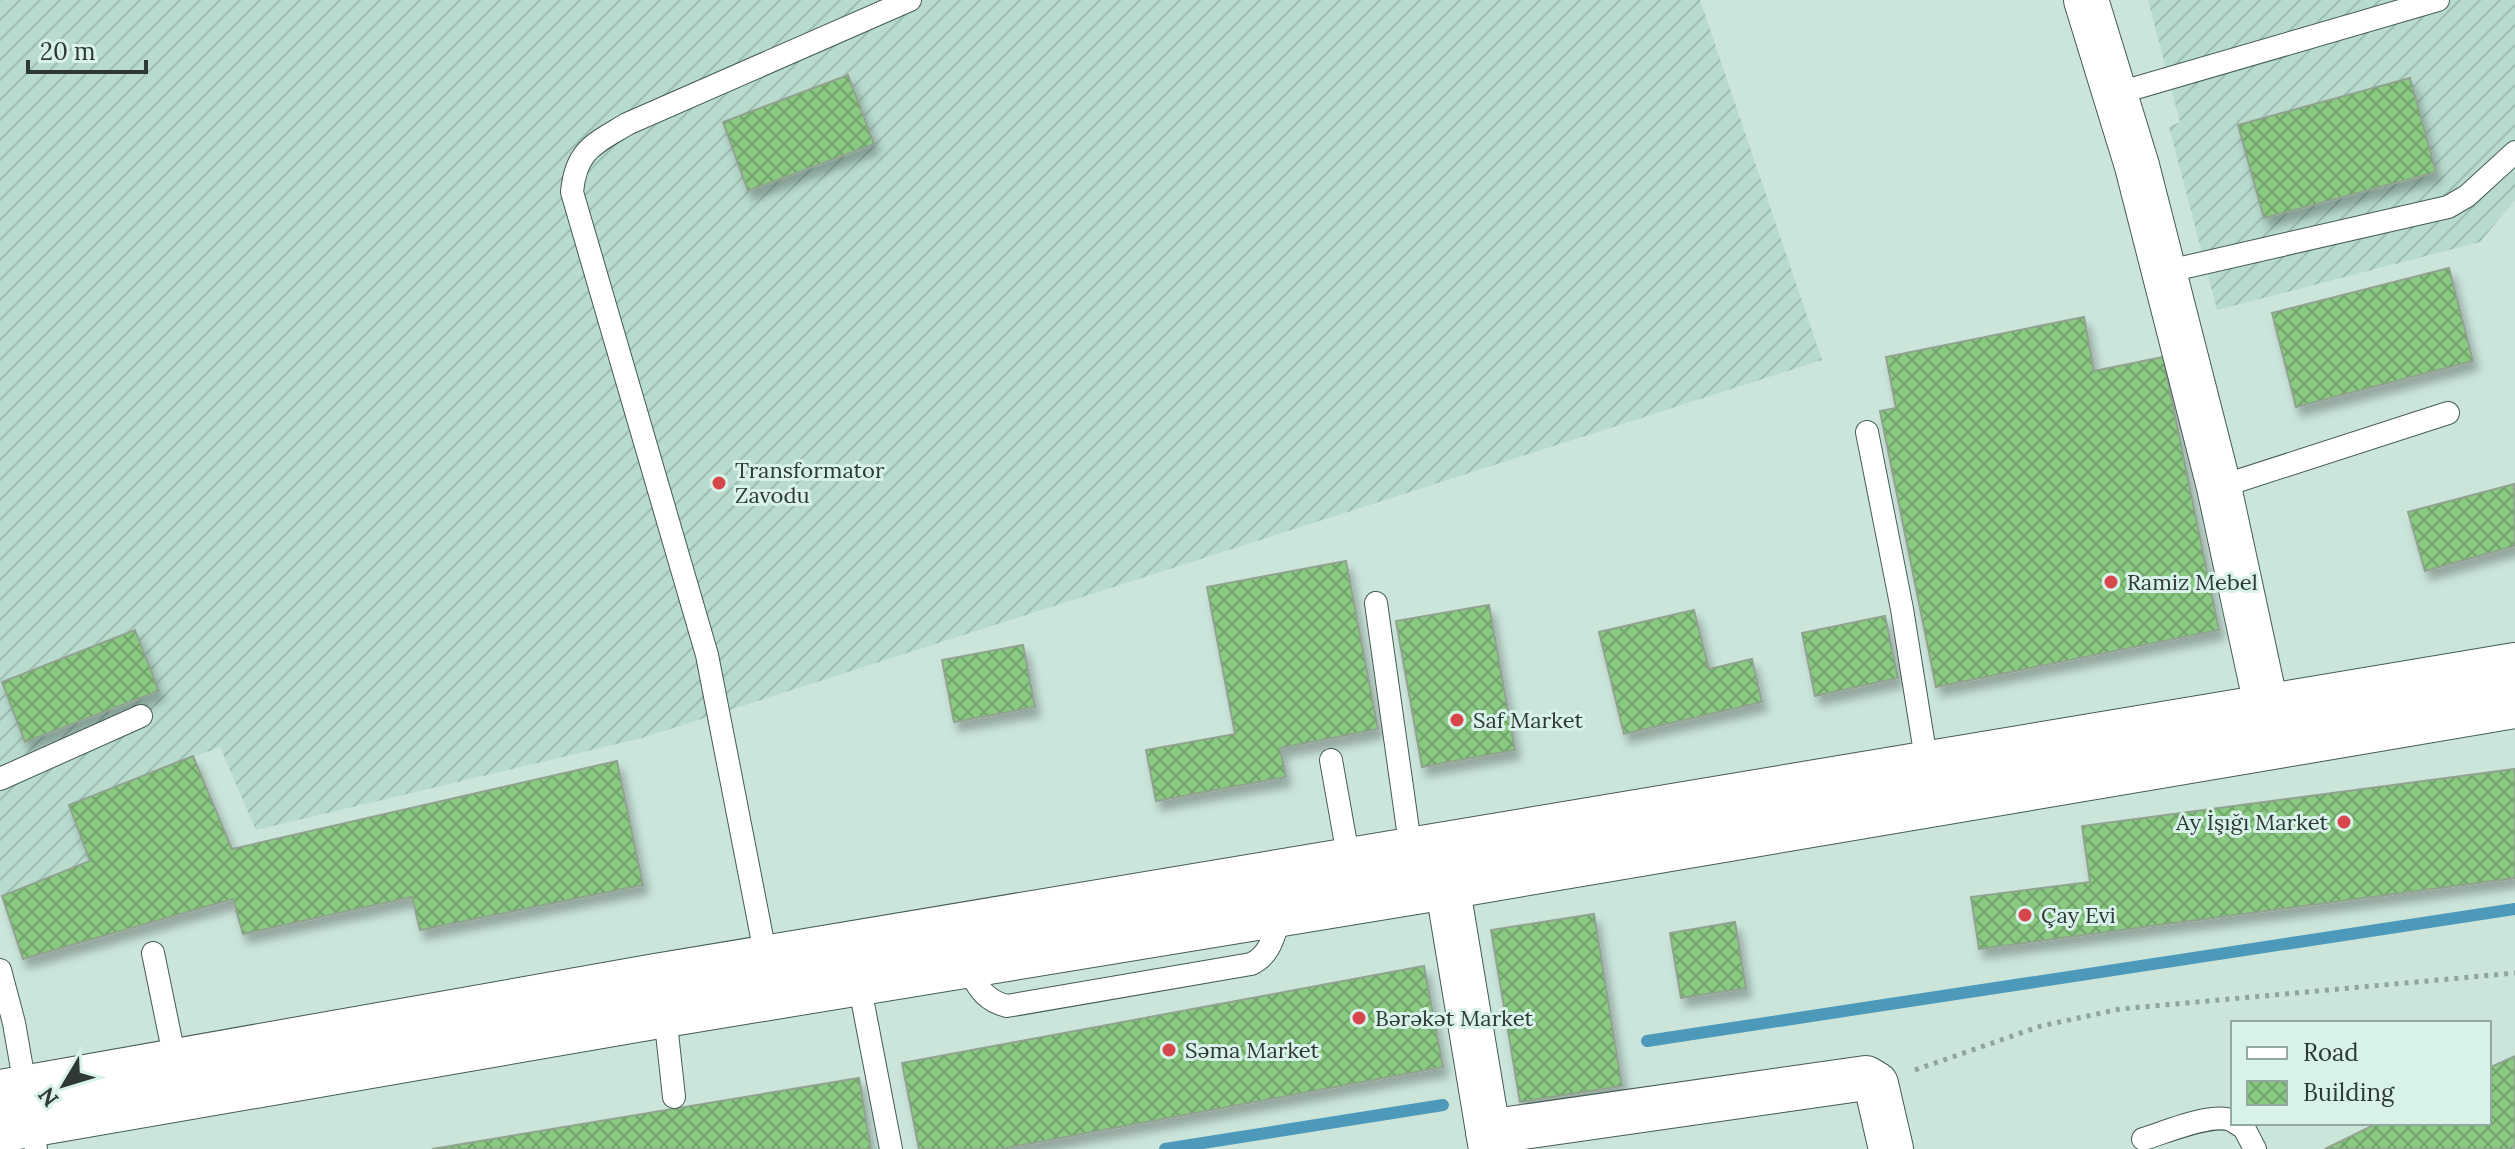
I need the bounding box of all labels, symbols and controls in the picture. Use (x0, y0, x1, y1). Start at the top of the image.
scale bar (28, 24, 146, 74)
text: 20 m (40, 36, 96, 67)
place label: Transformator Zavodu (735, 456, 885, 509)
marker: Transformator Zavodu (710, 474, 728, 492)
place label: Ramiz Mebel (2127, 568, 2258, 596)
marker: Ramiz Mebel (2102, 573, 2120, 591)
place label: Saf Market (1473, 706, 1583, 734)
marker: Saf Market (1448, 711, 1466, 729)
place label: Ay İşığı Market (2175, 808, 2328, 836)
marker: Ay İşığı Market (2335, 813, 2353, 831)
place label: Çay Evi (2041, 901, 2116, 929)
marker: Çay Evi (2016, 906, 2034, 924)
place label: Bərəkət Market (1375, 1004, 1534, 1032)
marker: Bərəkət Market (1350, 1009, 1368, 1027)
legend (2231, 1021, 2491, 1125)
place label: Səma Market (1185, 1036, 1320, 1064)
text: Road (2303, 1037, 2359, 1068)
marker: Səma Market (1160, 1041, 1178, 1059)
north arrow (24, 1045, 104, 1125)
text: Building (2303, 1077, 2395, 1108)
text: N (32, 1082, 65, 1113)

